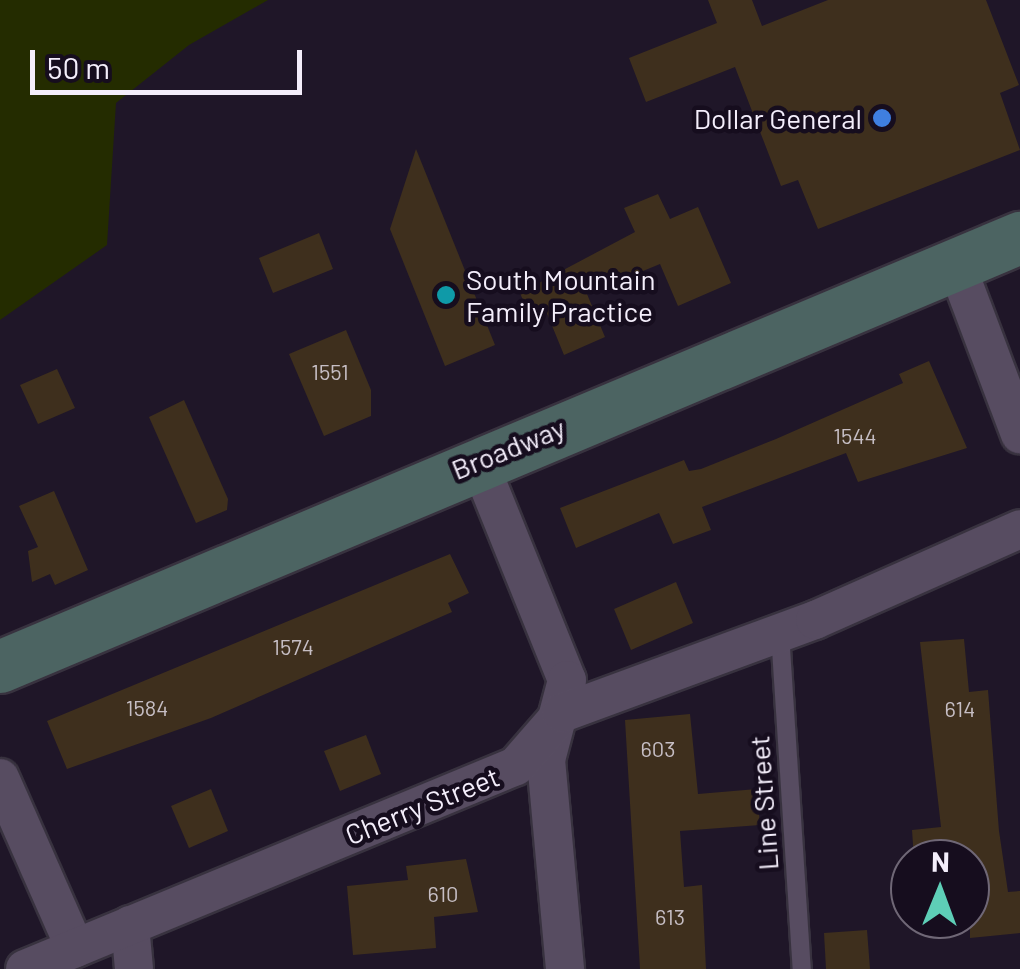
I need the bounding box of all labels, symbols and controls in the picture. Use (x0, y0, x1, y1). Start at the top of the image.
scale bar (35, 30, 308, 92)
text: 50 m (47, 49, 110, 85)
place label: Dollar General (694, 101, 862, 135)
marker: Dollar General (871, 107, 893, 129)
place label: South Mountain Family Practice (466, 262, 656, 328)
marker: South Mountain Family Practice (435, 284, 457, 306)
house number: 1551 (311, 359, 349, 385)
street label: Broadway (446, 410, 570, 486)
house number: 1544 (833, 423, 877, 449)
house number: 1574 (272, 634, 314, 660)
house number: 1584 (126, 695, 168, 721)
house number: 614 (945, 696, 975, 722)
street label: Line Street (742, 735, 784, 871)
house number: 603 (640, 736, 676, 762)
street label: Cherry Street (340, 759, 504, 851)
north arrow (890, 839, 990, 939)
text: N (931, 844, 950, 878)
house number: 610 (427, 881, 459, 907)
house number: 613 (655, 904, 685, 930)

